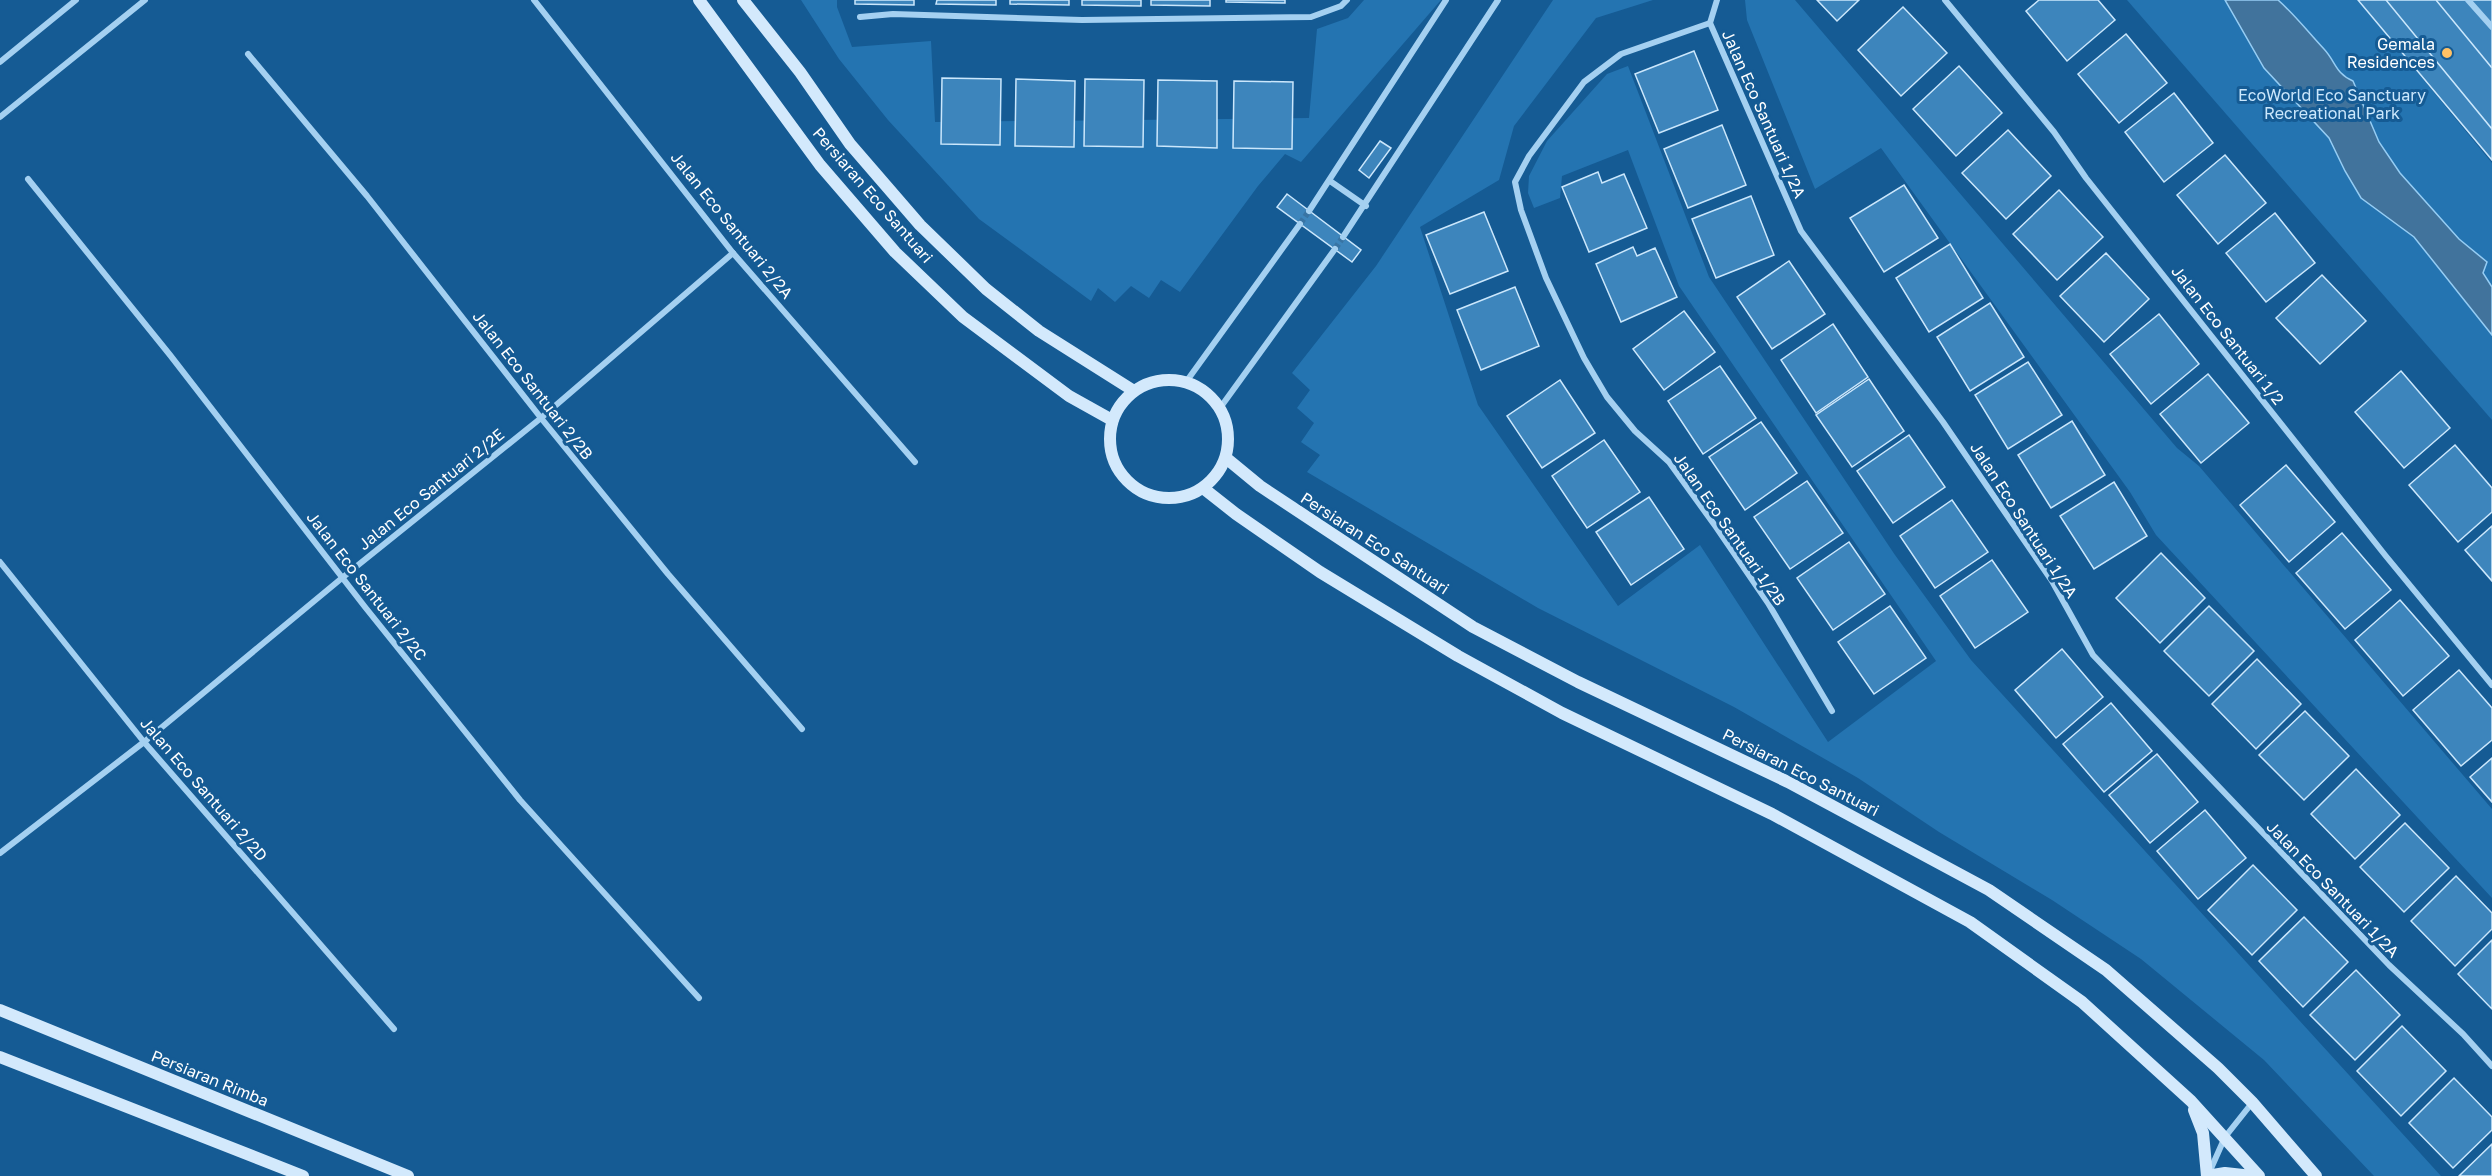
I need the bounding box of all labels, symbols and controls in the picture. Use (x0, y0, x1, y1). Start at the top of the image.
street label: Jalan Eco Santuari 1/2A (1718, 27, 1810, 201)
place label: Gemala Residences (2347, 34, 2435, 72)
marker: Gemala Residences (2440, 46, 2454, 60)
park label: EcoWorld Eco Sanctuary Recreational Park (2238, 85, 2426, 123)
street label: Persiaran Eco Santuari (809, 123, 937, 267)
street label: Jalan Eco Santuari 2/2A (667, 147, 798, 303)
street label: Jalan Eco Santuari 1/2 (2167, 261, 2289, 409)
street label: Jalan Eco Santuari 2/2B (469, 307, 597, 463)
street label: Jalan Eco Santuari 2/2E (354, 424, 508, 554)
street label: Jalan Eco Santuari 1/2A (1966, 438, 2082, 602)
street label: Jalan Eco Santuari 1/2B (1670, 449, 1790, 609)
street label: Persiaran Eco Santuari (1297, 487, 1453, 599)
street label: Jalan Eco Santuari 2/2C (303, 508, 431, 665)
street label: Jalan Eco Santuari 2/2D (136, 713, 272, 865)
street label: Persiaran Eco Santuari (1719, 724, 1883, 820)
street label: Jalan Eco Santuari 1/2A (2263, 817, 2404, 962)
street label: Persiaran Rimba (148, 1045, 272, 1111)

